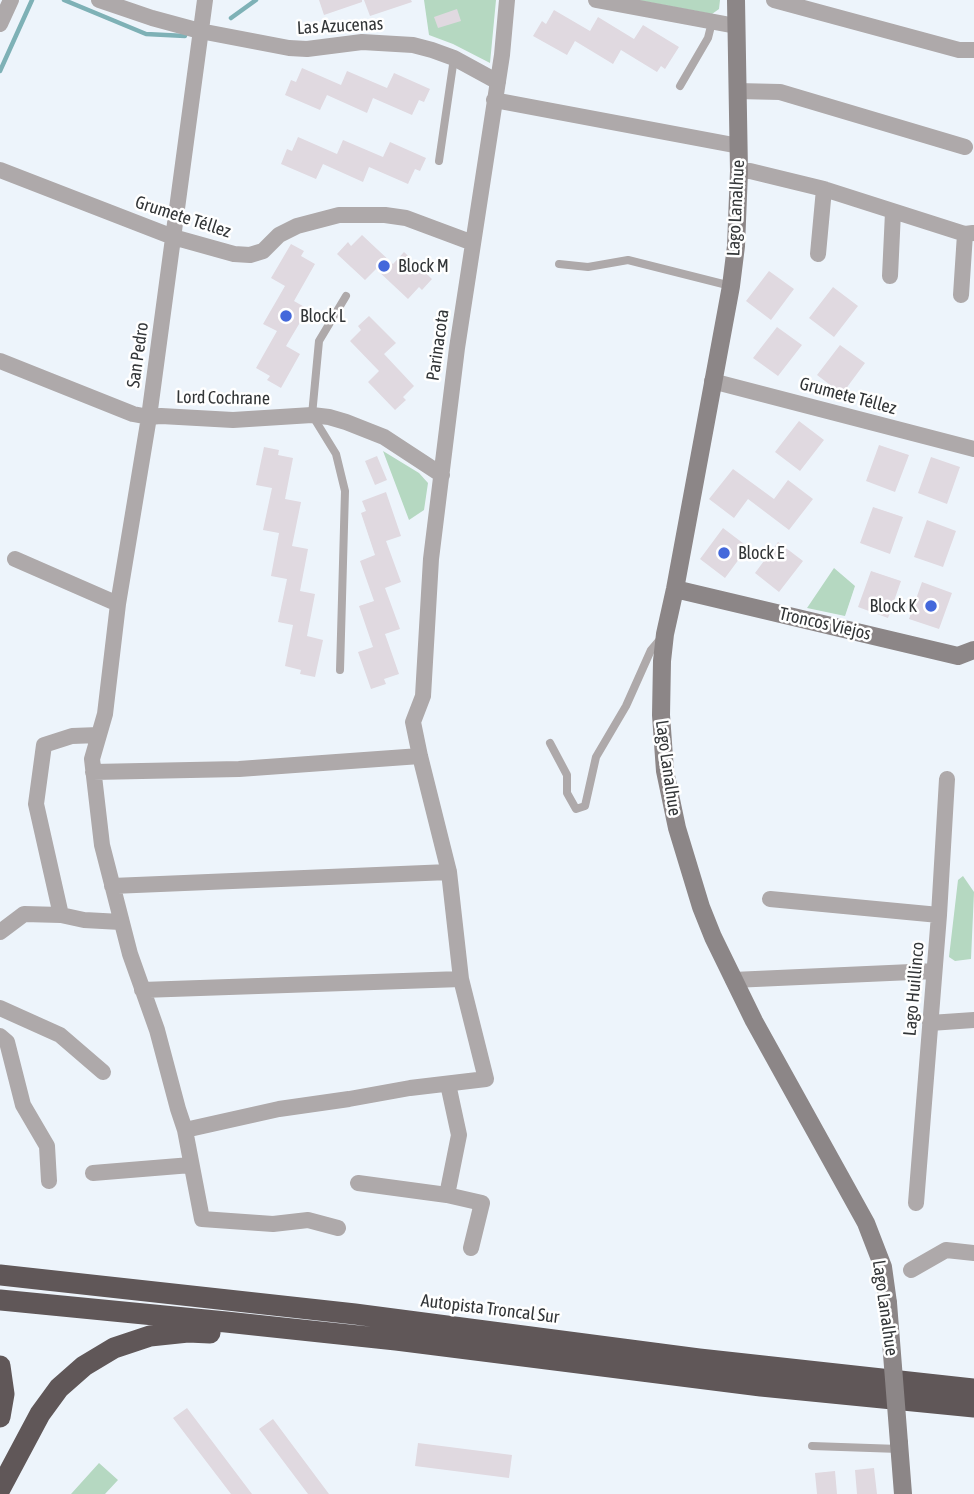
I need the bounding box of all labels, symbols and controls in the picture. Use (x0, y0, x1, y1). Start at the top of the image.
street label: Las Azucenas (296, 13, 384, 39)
street label: Lago Lanalhue (723, 159, 749, 257)
street label: Grumete Téllez (132, 191, 234, 243)
place label: Block M (398, 255, 449, 277)
marker: Block M (376, 258, 392, 274)
place label: Block L (300, 305, 346, 327)
marker: Block L (278, 308, 294, 324)
street label: Parinacota (422, 308, 454, 382)
street label: San Pedro (123, 321, 153, 389)
street label: Grumete Téllez (797, 373, 899, 419)
street label: Lord Cochrane (176, 386, 270, 410)
place label: Block E (738, 542, 784, 564)
marker: Block E (716, 545, 732, 561)
place label: Block K (870, 595, 917, 617)
marker: Block K (923, 598, 939, 614)
street label: Troncos Viejos (777, 603, 873, 645)
street label: Lago Lanalhue (651, 719, 685, 817)
street label: Lago Huillinco (899, 941, 929, 1037)
street label: Lago Lanalhue (868, 1259, 902, 1357)
street label: Autopista Troncal Sur (420, 1290, 560, 1328)

